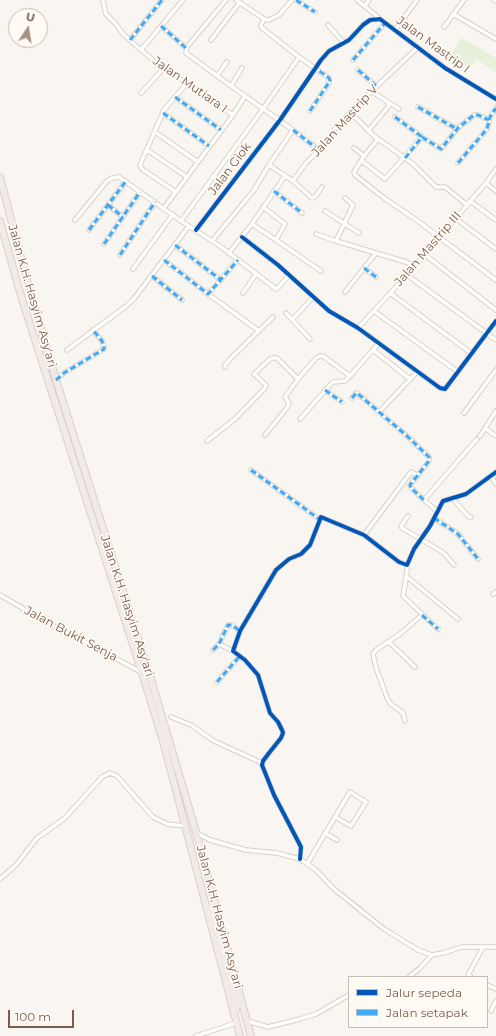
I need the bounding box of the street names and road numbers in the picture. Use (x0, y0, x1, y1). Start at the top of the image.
street label: Jalan Mastrip I (394, 14, 472, 76)
street label: Jalan Mutiara I (150, 54, 230, 116)
street label: Jalan Mastrip V (309, 82, 381, 160)
street label: Jalan Giok (206, 140, 254, 198)
street label: Jalan Mastrip III (392, 209, 464, 289)
street label: Jalan K.H. Hasyim Asy'ari (5, 223, 59, 369)
street label: Jalan K.H. Hasyim Asy'ari (97, 533, 157, 679)
street label: Jalan Bukit Senja (22, 603, 120, 665)
street label: Jalan K.H. Hasyim Asy'ari (193, 844, 245, 990)

